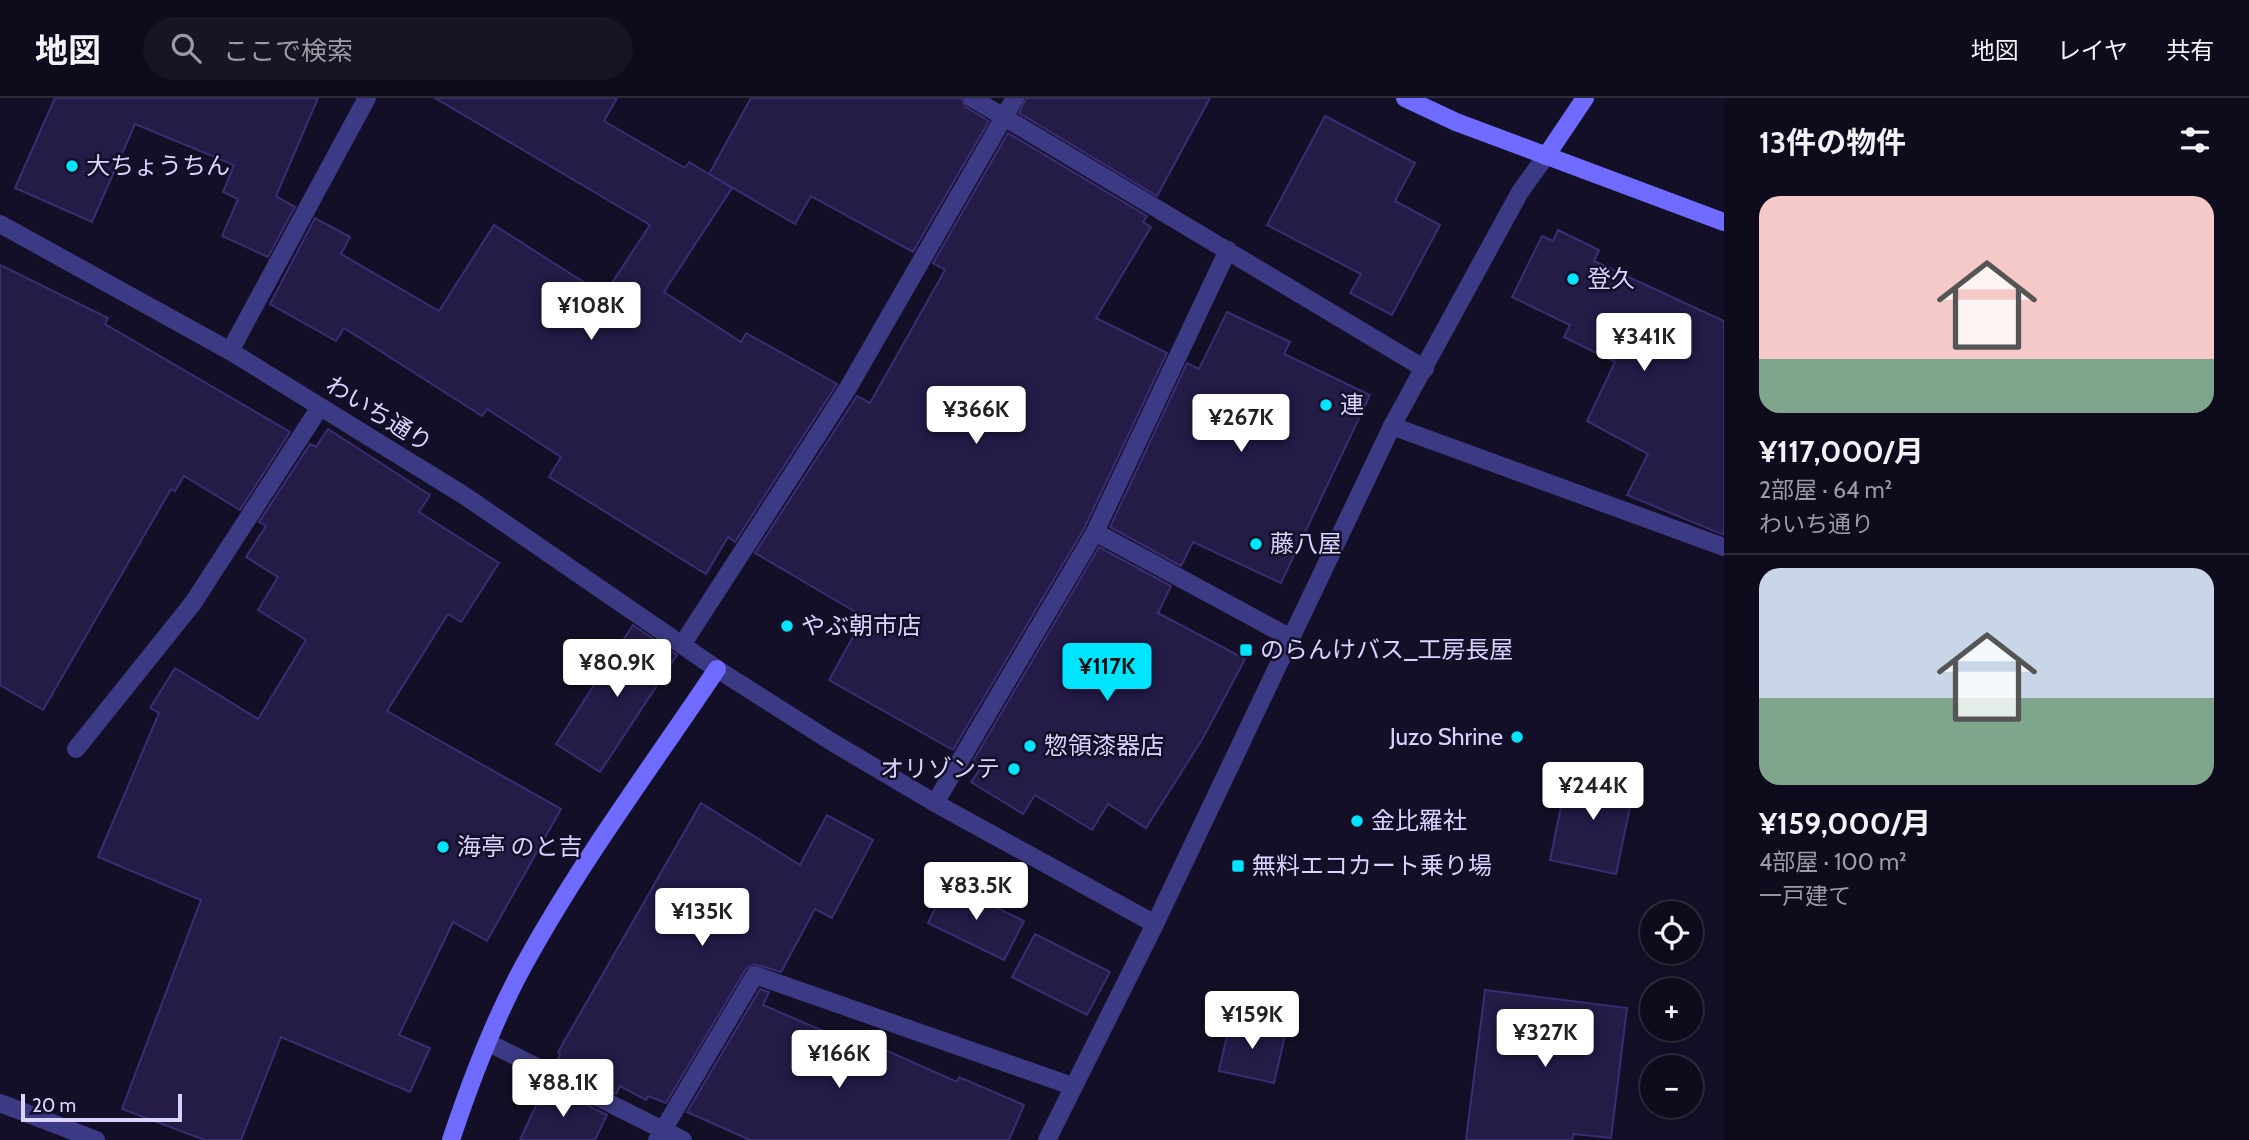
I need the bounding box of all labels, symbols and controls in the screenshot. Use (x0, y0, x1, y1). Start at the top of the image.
search box (143, 17, 633, 80)
icon: search (167, 29, 205, 67)
text: 地図 (35, 30, 101, 70)
text: ここで検索 (223, 35, 353, 67)
text: 地図 (1971, 36, 2019, 65)
text: レイヤ (2057, 36, 2128, 65)
text: 共有 (2166, 36, 2214, 65)
icon: filters (2176, 121, 2214, 159)
text: 13件の物件 (1759, 124, 1906, 161)
place label: 大ちょうちん (86, 151, 230, 180)
marker: 大ちょうちん (64, 158, 80, 174)
icon: home (1924, 242, 2050, 368)
place label: 登久 (1587, 264, 1635, 293)
marker: 登久 (1565, 271, 1581, 287)
pin: ¥108K (542, 282, 640, 342)
text: ¥108K (558, 291, 624, 319)
pin: ¥341K (1595, 314, 1693, 373)
text: ¥341K (1612, 322, 1676, 350)
street label: わいち通り (321, 369, 438, 458)
pin: ¥366K (927, 386, 1025, 446)
place label: 連 (1340, 390, 1364, 419)
pin: ¥267K (1192, 394, 1290, 454)
text: ¥366K (943, 395, 1009, 423)
marker: 連 (1318, 397, 1334, 413)
text: ¥267K (1208, 403, 1274, 431)
text: ¥117,000/月 (1759, 433, 1924, 470)
text: 2部屋 · 64 m² (1759, 476, 1892, 504)
text: わいち通り (1759, 510, 1874, 538)
place label: 藤八屋 (1270, 529, 1342, 558)
marker: 藤八屋 (1248, 536, 1264, 552)
place label: やぶ朝市店 (801, 611, 921, 640)
icon: home (1924, 614, 2050, 740)
marker: やぶ朝市店 (779, 618, 795, 634)
place label: のらんけバス_工房長屋 (1260, 635, 1514, 664)
pin: ¥80.9K (560, 640, 674, 699)
marker: のらんけバス_工房長屋 (1238, 642, 1254, 658)
pin: ¥117K (1058, 644, 1156, 703)
text: ¥80.9K (579, 648, 655, 676)
text: ¥117K (1078, 652, 1136, 680)
place label: Juzo Shrine (1389, 722, 1503, 751)
marker: Juzo Shrine (1509, 729, 1525, 745)
place label: 惣領漆器店 (1044, 731, 1164, 760)
marker: 惣領漆器店 (1022, 738, 1038, 754)
place label: オリゾンテ (880, 754, 1000, 783)
marker: オリゾンテ (1006, 761, 1022, 777)
pin: ¥244K (1544, 762, 1642, 822)
text: ¥244K (1558, 771, 1628, 799)
text: ¥159,000/月 (1759, 805, 1931, 842)
place label: 金比羅社 (1371, 806, 1467, 835)
marker: 金比羅社 (1349, 813, 1365, 829)
place label: 海亭 のと吉 (457, 832, 582, 861)
marker: 海亭 のと吉 (435, 839, 451, 855)
text: 4部屋 · 100 m² (1759, 848, 1907, 876)
place label: 無料エコカート乗り場 (1252, 851, 1492, 880)
marker: 無料エコカート乗り場 (1230, 858, 1246, 874)
pin: ¥83.5K (919, 862, 1033, 922)
text: ¥83.5K (940, 871, 1012, 899)
text: 一戸建て (1759, 882, 1851, 910)
pin: ¥135K (653, 888, 751, 948)
text: ¥135K (671, 897, 733, 925)
map controls (1640, 901, 1703, 1118)
button: locate (1640, 901, 1703, 964)
button: + (1640, 978, 1703, 1041)
pin: ¥159K (1203, 992, 1301, 1051)
text: ¥159K (1221, 1000, 1283, 1028)
pin: ¥327K (1496, 1010, 1594, 1069)
text: ¥327K (1513, 1018, 1577, 1046)
pin: ¥166K (790, 1030, 888, 1090)
text: ¥166K (808, 1039, 870, 1067)
button: − (1640, 1055, 1703, 1118)
pin: ¥88.1K (506, 1060, 620, 1119)
text: ¥88.1K (528, 1068, 598, 1096)
scale bar (21, 1091, 182, 1123)
text: 20 m (32, 1094, 76, 1117)

